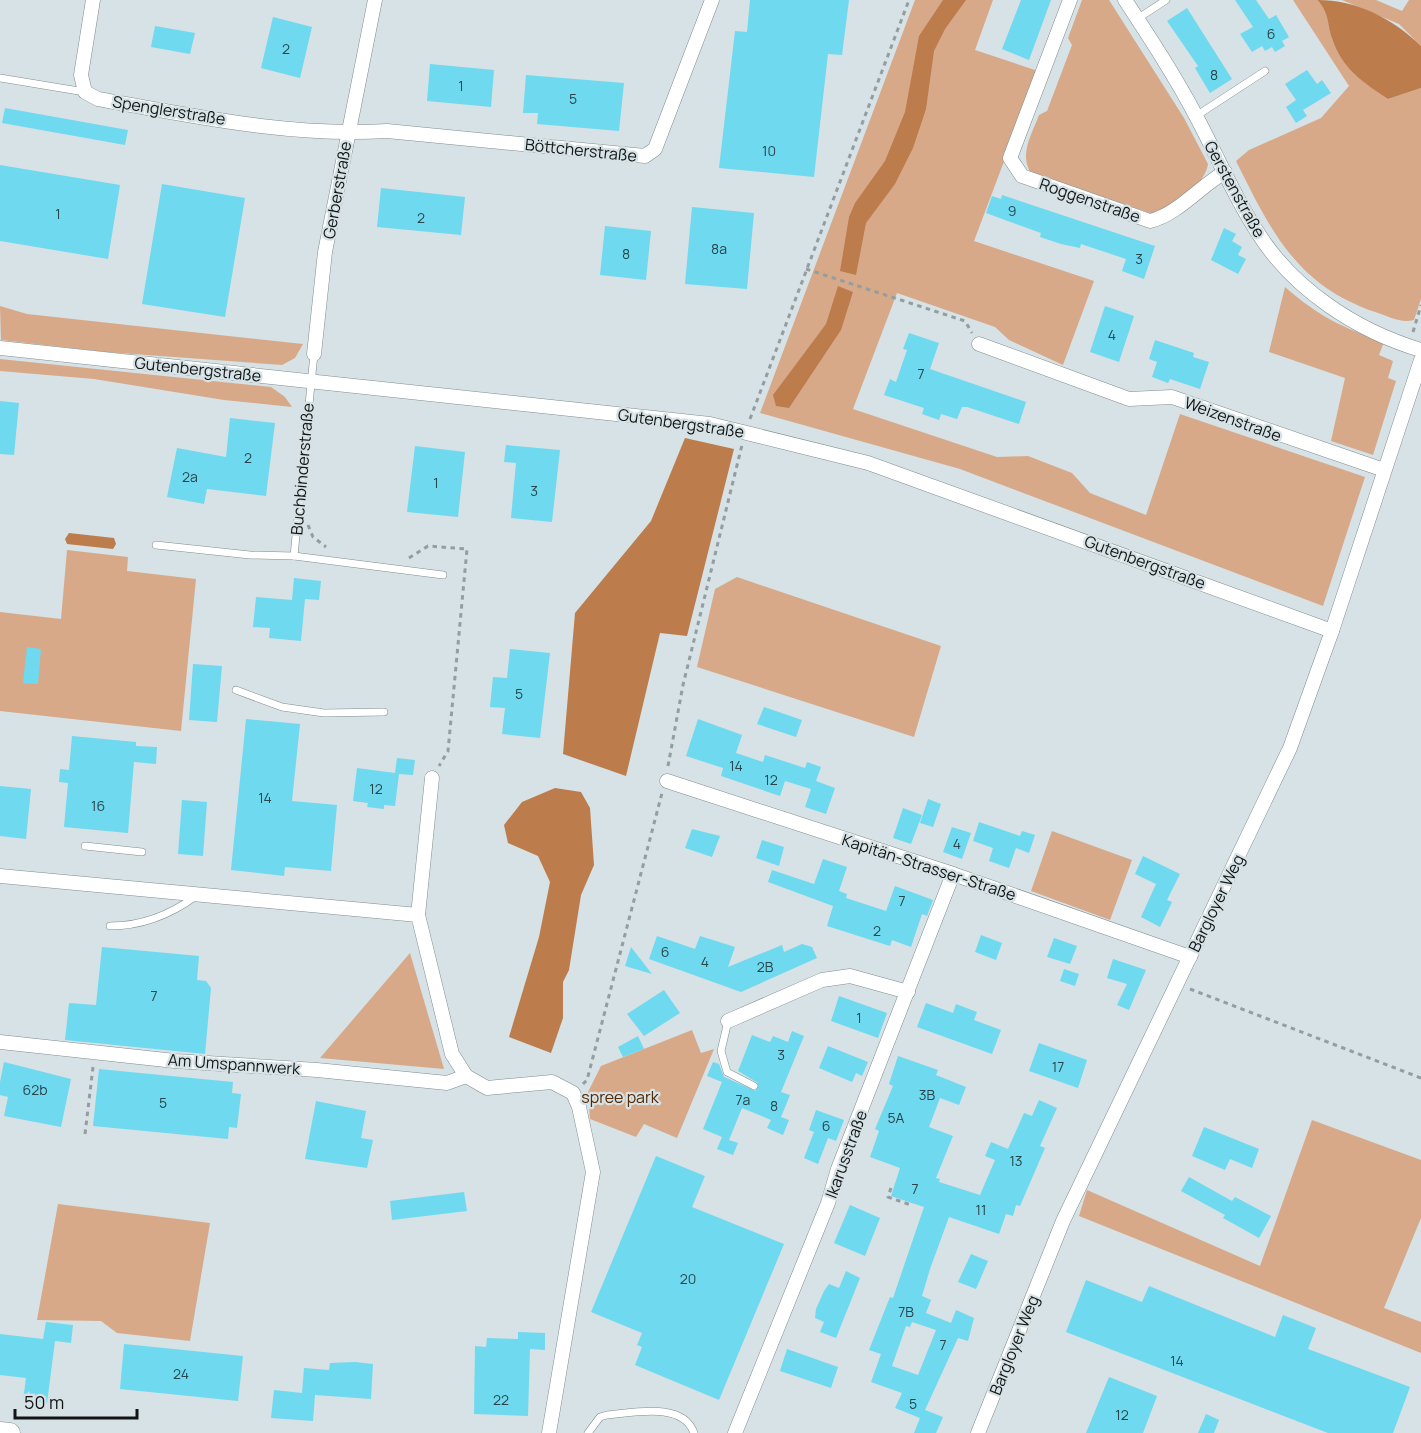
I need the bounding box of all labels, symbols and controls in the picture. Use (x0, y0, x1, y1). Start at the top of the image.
house number: 6 (1267, 24, 1275, 43)
house number: 2 (282, 39, 290, 58)
house number: 8 (1210, 65, 1218, 84)
house number: 1 (458, 76, 464, 95)
house number: 5 (569, 89, 577, 108)
street label: Spenglerstraße (111, 90, 227, 130)
street label: Böttcherstraße (524, 133, 638, 167)
street label: Gerstenstraße (1199, 137, 1271, 241)
street label: Gerberstraße (318, 139, 356, 241)
house number: 10 (762, 141, 776, 160)
street label: Roggenstraße (1037, 172, 1143, 228)
house number: 9 (1008, 201, 1016, 220)
house number: 1 (55, 204, 61, 223)
house number: 2 (417, 208, 425, 227)
house number: 8a (711, 239, 727, 258)
house number: 8 (622, 244, 630, 263)
house number: 3 (1135, 249, 1143, 268)
house number: 4 (1108, 325, 1116, 344)
street label: Gutenbergstraße (134, 351, 262, 387)
house number: 7 (917, 364, 925, 383)
street label: Weizenstraße (1181, 391, 1285, 447)
street label: Buchbinderstraße (285, 402, 319, 536)
street label: Gutenbergstraße (616, 403, 746, 443)
house number: 2 (244, 448, 252, 467)
house number: 2a (182, 467, 198, 486)
house number: 1 (433, 473, 439, 492)
house number: 3 (530, 481, 538, 500)
street label: Gutenbergstraße (1081, 530, 1209, 594)
house number: 5 (515, 684, 523, 703)
house number: 14 (729, 756, 743, 775)
house number: 12 (764, 770, 778, 789)
house number: 12 (369, 779, 383, 798)
house number: 14 (258, 788, 272, 807)
house number: 16 (91, 796, 105, 815)
street label: Kapitän-Strasser-Straße (839, 828, 1019, 906)
house number: 4 (953, 834, 961, 853)
street label: Bargloyer Weg (1183, 851, 1249, 955)
house number: 7 (898, 891, 906, 910)
house number: 2 (873, 921, 881, 940)
house number: 6 (661, 942, 669, 961)
house number: 4 (701, 952, 709, 971)
house number: 2B (757, 957, 774, 976)
house number: 7 (150, 986, 158, 1005)
house number: 1 (856, 1008, 862, 1027)
house number: 3 (777, 1045, 785, 1064)
street label: Am Umspannwerk (167, 1048, 302, 1080)
house number: 17 (1052, 1057, 1064, 1076)
house number: 62b (23, 1080, 47, 1099)
house number: 3B (919, 1085, 936, 1104)
park label: spree park (581, 1086, 660, 1108)
house number: 7a (736, 1090, 750, 1109)
house number: 5 (159, 1093, 167, 1112)
house number: 8 (770, 1096, 778, 1115)
street label: Ikarusstraße (820, 1107, 872, 1201)
house number: 5A (888, 1108, 905, 1127)
house number: 6 (822, 1116, 830, 1135)
house number: 13 (1009, 1151, 1023, 1170)
house number: 7 (911, 1179, 919, 1198)
house number: 11 (976, 1200, 986, 1219)
house number: 20 (680, 1269, 696, 1288)
street label: Bargloyer Weg (984, 1292, 1044, 1398)
house number: 7B (898, 1302, 914, 1321)
house number: 7 (939, 1335, 947, 1354)
house number: 14 (1170, 1351, 1184, 1370)
house number: 24 (173, 1364, 189, 1383)
scale bar (15, 1382, 136, 1420)
text: 50 m (24, 1390, 64, 1414)
house number: 22 (493, 1390, 509, 1409)
house number: 5 (909, 1394, 917, 1413)
house number: 12 (1115, 1405, 1129, 1424)

